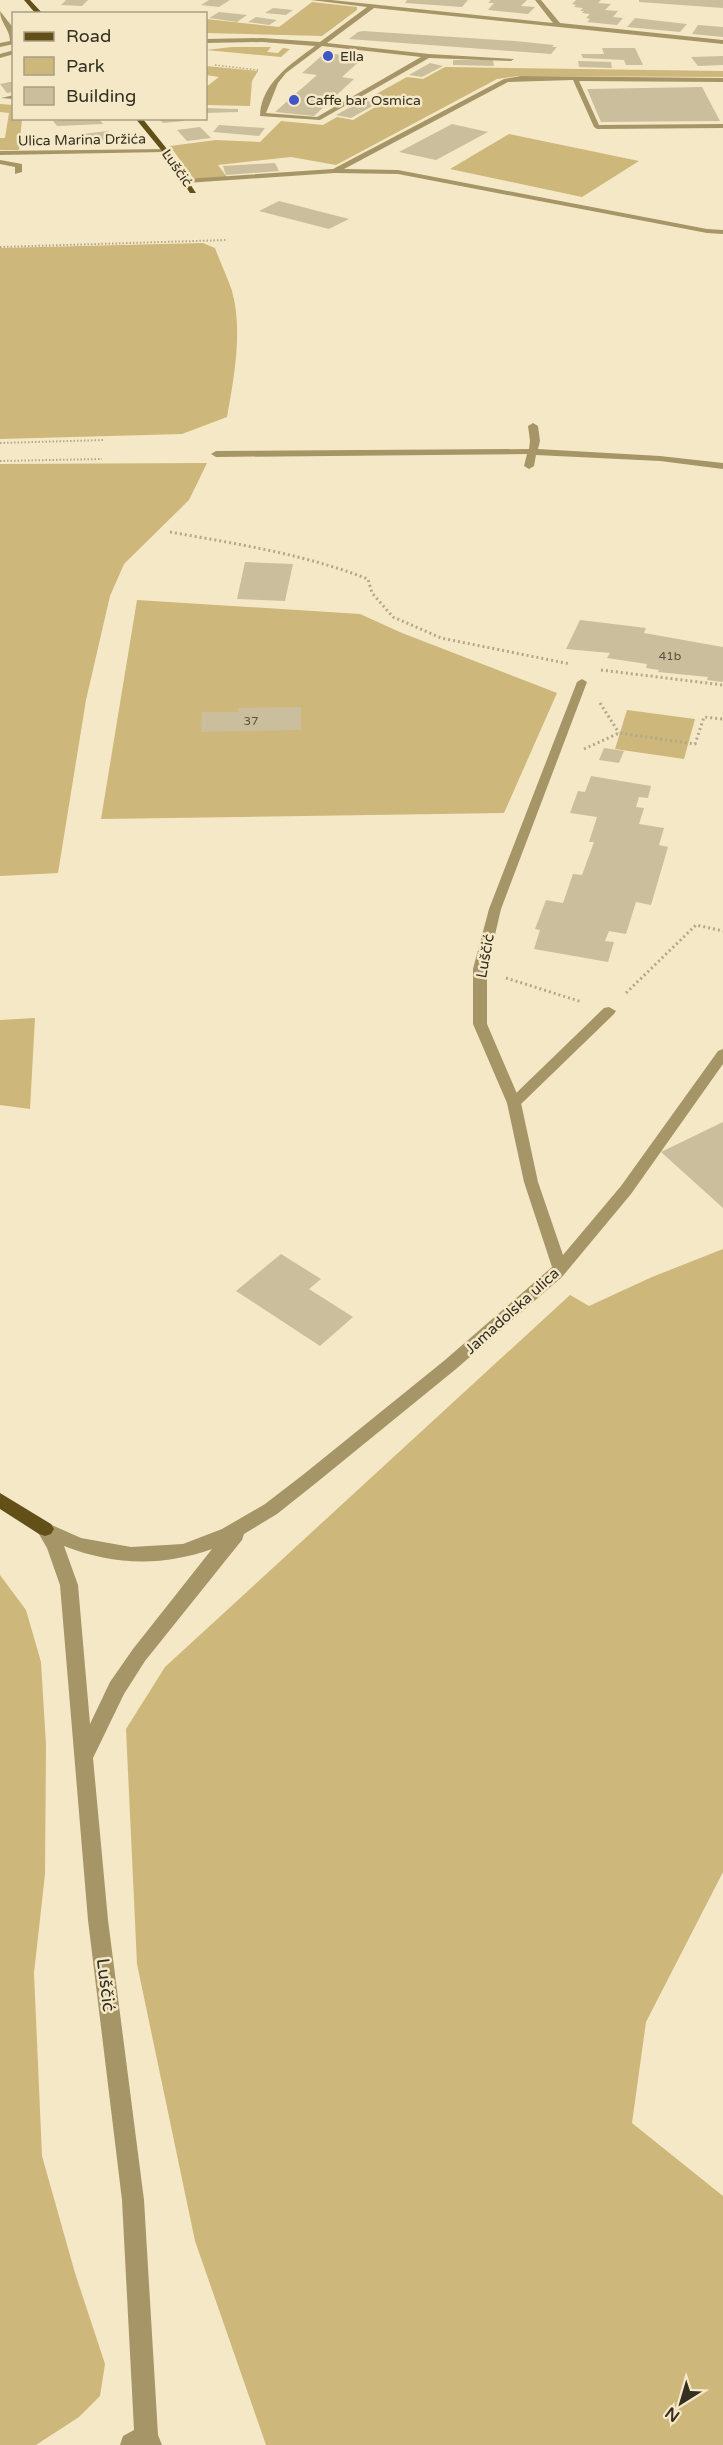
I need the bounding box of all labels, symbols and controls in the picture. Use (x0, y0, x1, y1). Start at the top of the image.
legend (12, 12, 207, 120)
text: Road (66, 25, 111, 47)
place label: Ella (340, 48, 364, 65)
marker: Ella (321, 49, 335, 63)
text: Park (66, 55, 105, 77)
text: Building (66, 85, 136, 107)
place label: Caffe bar Osmica (306, 92, 421, 109)
marker: Caffe bar Osmica (287, 93, 301, 107)
street label: Ulica Marina Držića (18, 130, 146, 150)
street label: Luščić (158, 146, 196, 190)
house number: 41b (659, 649, 681, 663)
house number: 37 (243, 714, 259, 728)
street label: Luščić (472, 932, 498, 980)
street label: Jamadolska ulica (461, 1264, 563, 1358)
street label: Luščić (92, 1957, 120, 2013)
north arrow (651, 2373, 711, 2433)
text: N (661, 2402, 684, 2426)

